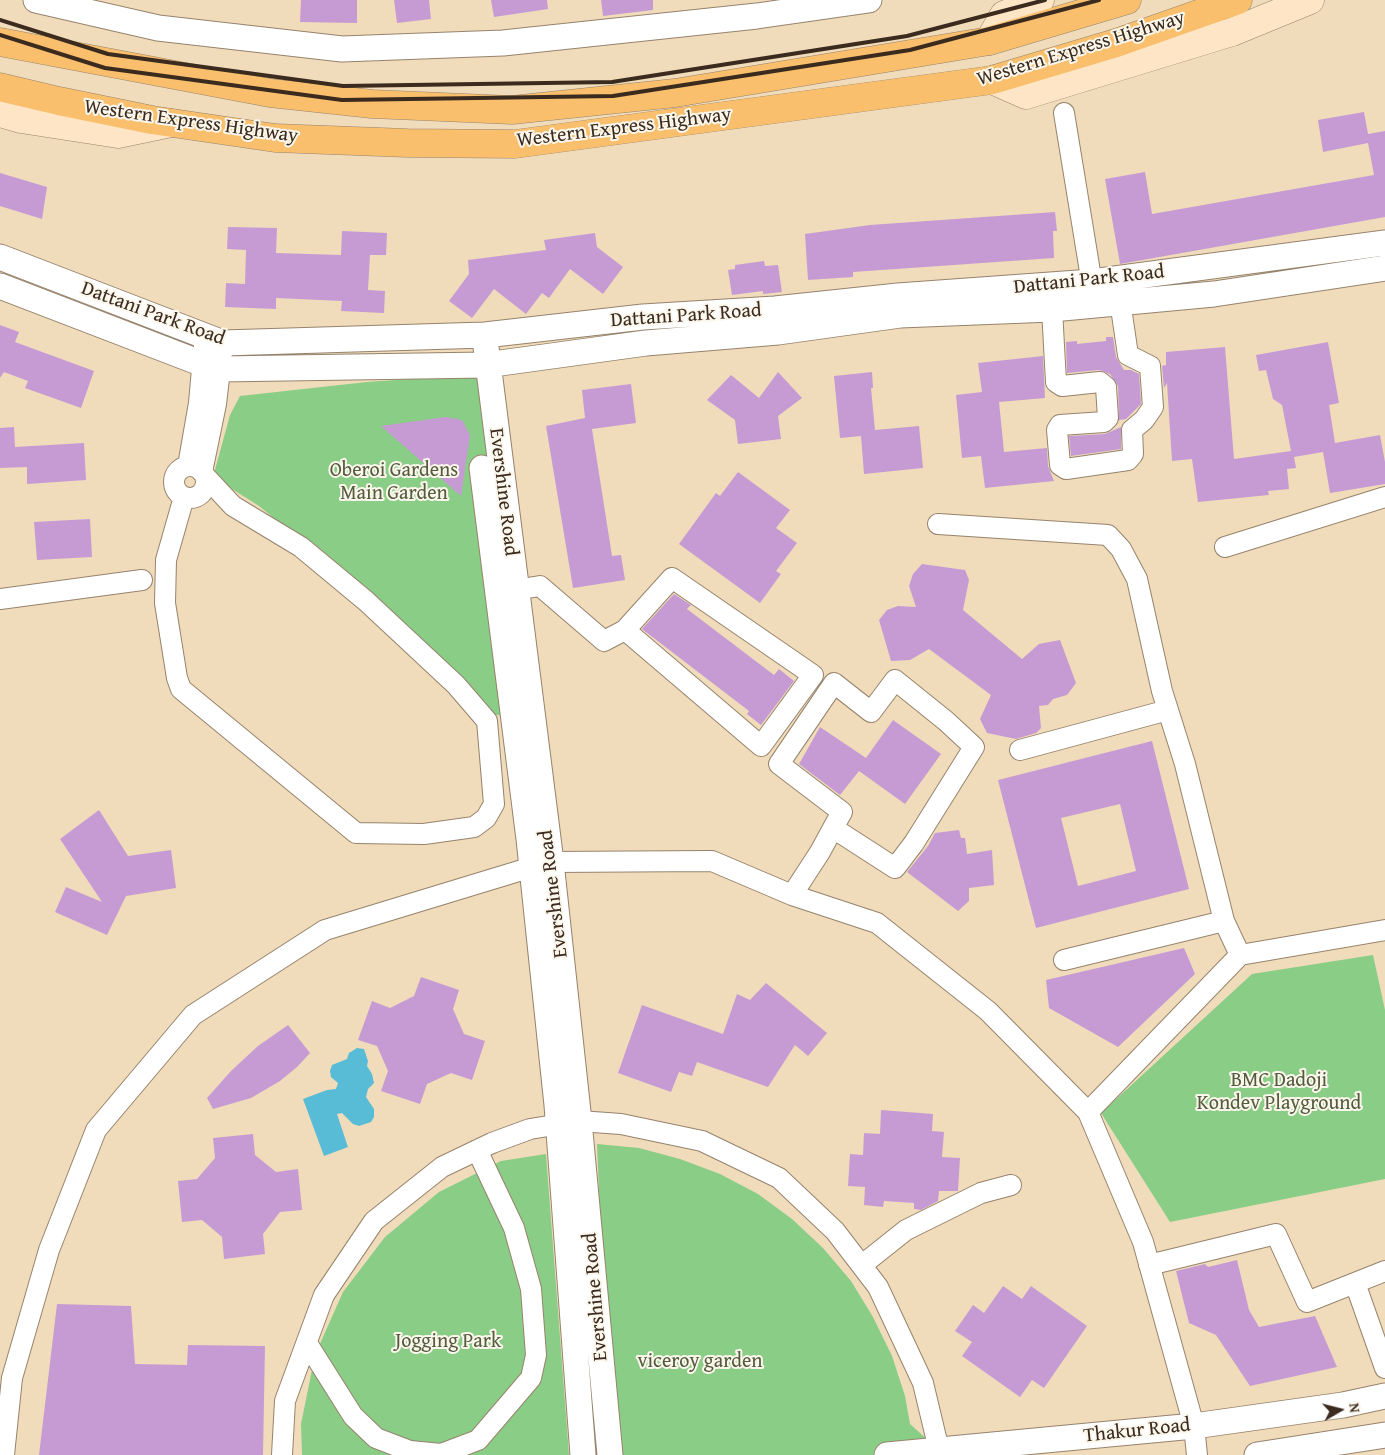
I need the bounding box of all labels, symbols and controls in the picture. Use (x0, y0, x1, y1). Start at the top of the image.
street label: Western Express Highway (974, 6, 1188, 92)
street label: Western Express Highway (82, 95, 300, 149)
street label: Western Express Highway (515, 103, 733, 153)
street label: Dattani Park Road (1013, 260, 1165, 300)
street label: Dattani Park Road (78, 277, 228, 351)
street label: Dattani Park Road (610, 299, 762, 333)
street label: Evershine Road (483, 427, 523, 557)
park label: Oberoi Gardens Main Garden (330, 459, 458, 506)
street label: Evershine Road (534, 829, 574, 959)
park label: BMC Dadoji Kondev Playground (1197, 1069, 1361, 1116)
street label: Evershine Road (578, 1232, 614, 1362)
park label: Jogging Park (395, 1330, 501, 1354)
park label: viceroy garden (637, 1350, 763, 1374)
north arrow (1315, 1385, 1365, 1435)
text: N (1344, 1402, 1365, 1414)
street label: Thakur Road (1082, 1413, 1192, 1449)

